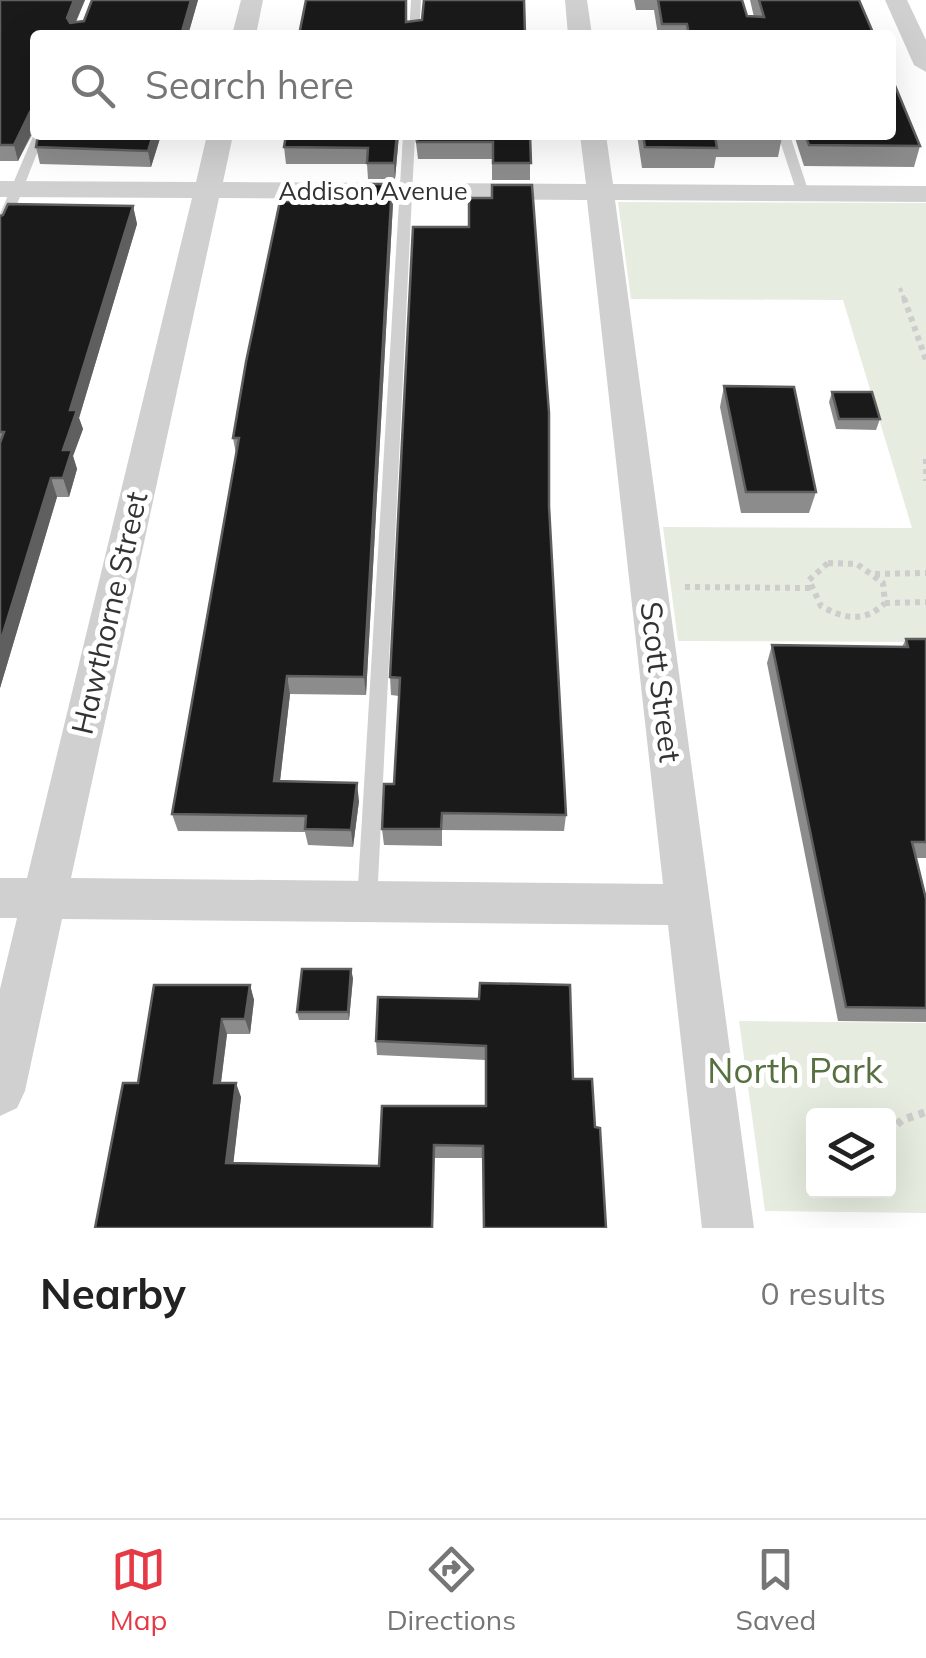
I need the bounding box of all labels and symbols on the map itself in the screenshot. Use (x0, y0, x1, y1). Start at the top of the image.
street label: Addison Avenue (278, 175, 468, 206)
street label: Hawthorne Street (63, 488, 155, 738)
street label: Scott Street (632, 599, 690, 764)
park label: North Park (707, 1048, 884, 1092)

